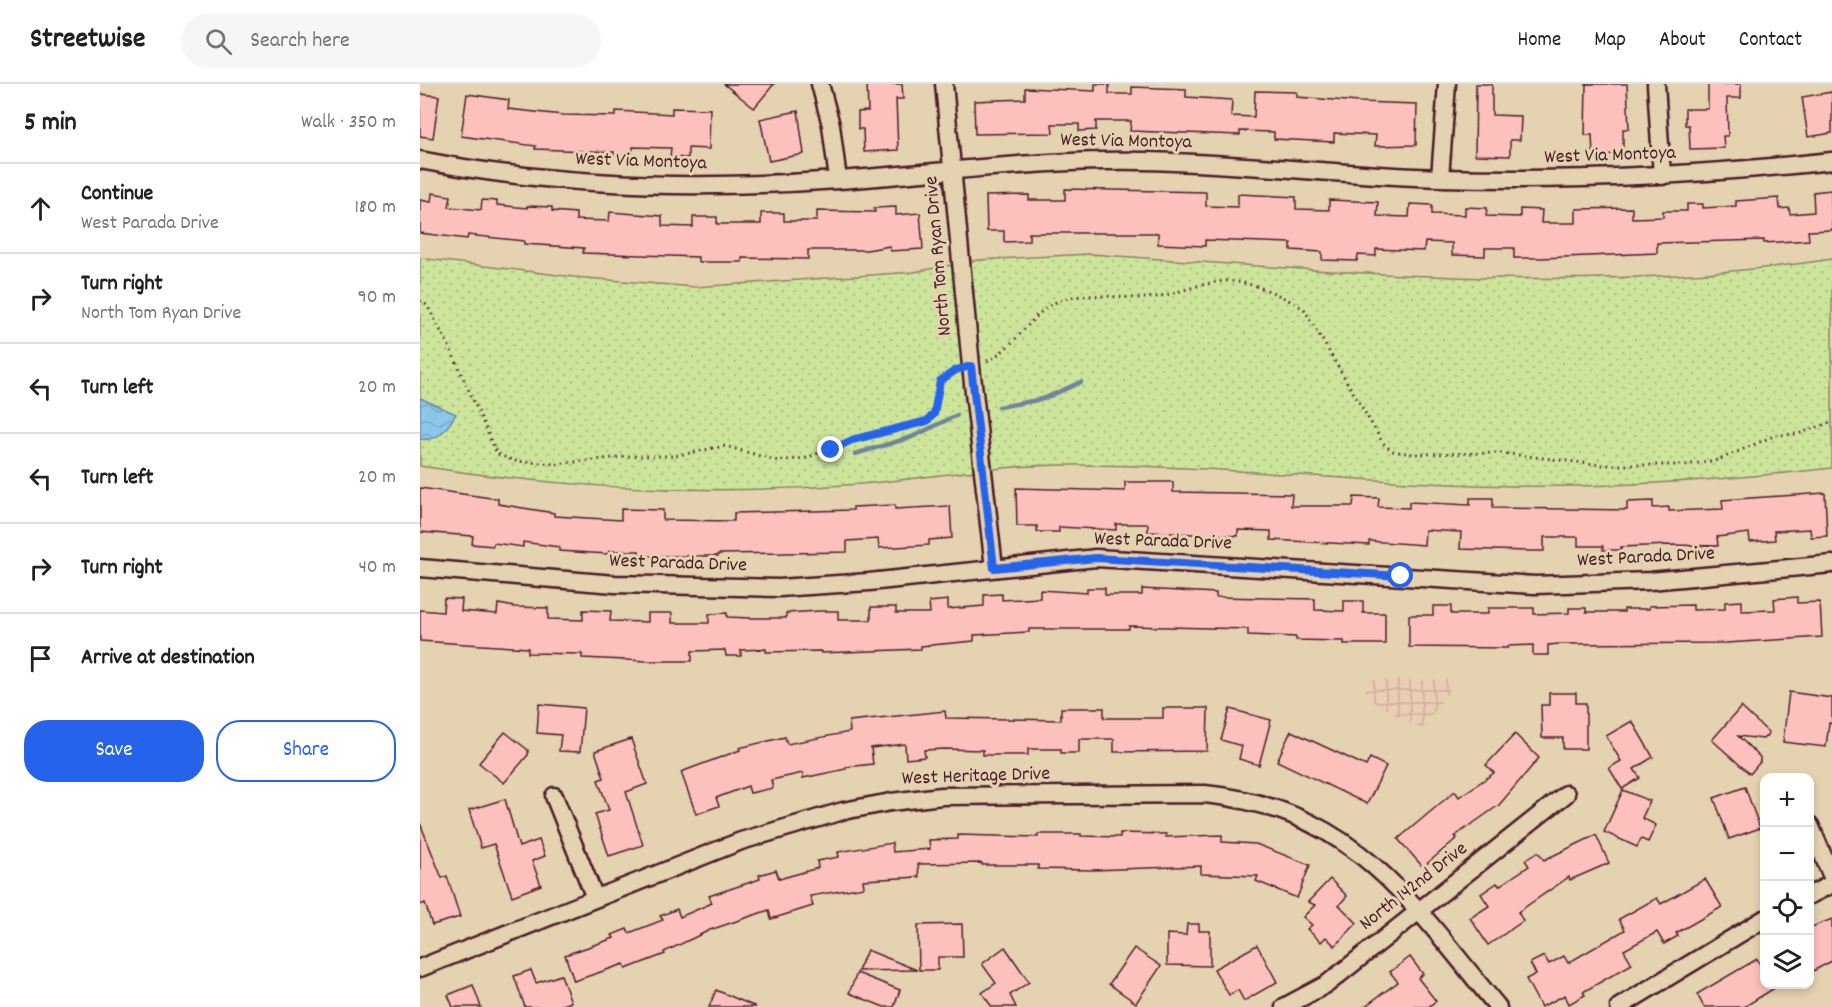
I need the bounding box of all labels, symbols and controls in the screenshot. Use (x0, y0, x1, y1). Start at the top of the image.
search box (181, 14, 601, 68)
text: Streetwise (30, 21, 145, 61)
icon: search (202, 25, 235, 58)
text: Search here (250, 26, 350, 57)
text: Home (1517, 26, 1561, 56)
text: Map (1594, 26, 1626, 56)
text: About (1659, 26, 1706, 56)
text: Contact (1739, 26, 1802, 56)
text: 5 min (24, 105, 77, 142)
text: Walk · 350 m (301, 109, 396, 137)
street label: West Via Montoya (1060, 127, 1193, 157)
street label: West Via Montoya (1544, 140, 1677, 172)
street label: West Via Montoya (575, 146, 708, 178)
street label: North Tom Ryan Drive (918, 175, 960, 337)
text: Continue (81, 179, 153, 210)
icon: ahead (24, 192, 57, 225)
text: 180 m (354, 194, 396, 222)
text: West Parada Drive (81, 210, 219, 238)
text: Turn right (81, 269, 163, 300)
icon: right (24, 282, 57, 315)
text: 90 m (358, 284, 396, 312)
text: North Tom Ryan Drive (81, 300, 241, 328)
icon: left (24, 372, 57, 405)
text: Turn left (81, 373, 153, 404)
text: 20 m (358, 374, 396, 402)
route end (817, 436, 843, 462)
icon: left (24, 462, 57, 495)
text: Turn left (81, 463, 153, 494)
text: 20 m (358, 464, 396, 492)
street label: West Parada Drive (1094, 526, 1233, 558)
street label: West Parada Drive (1576, 540, 1716, 576)
street label: West Parada Drive (609, 548, 748, 580)
icon: right (24, 552, 57, 585)
text: Turn right (81, 553, 163, 584)
text: 40 m (358, 554, 396, 582)
route start (1387, 562, 1413, 588)
icon: arrive (24, 642, 57, 675)
text: Arrive at destination (81, 643, 255, 674)
button: Save (24, 720, 204, 782)
button: Share (216, 720, 396, 782)
street label: West Heritage Drive (901, 760, 1051, 794)
map controls (1760, 773, 1814, 989)
button: + (1760, 773, 1814, 827)
button: − (1760, 827, 1814, 881)
street label: North 142nd Drive (1354, 836, 1474, 938)
button: locate (1760, 881, 1814, 935)
button: layers (1760, 935, 1814, 989)

